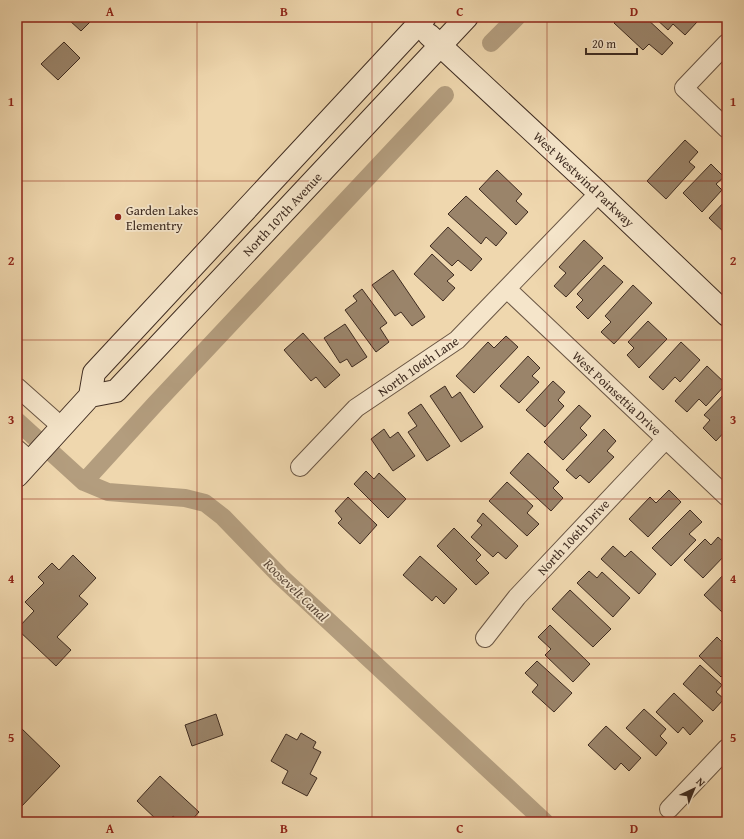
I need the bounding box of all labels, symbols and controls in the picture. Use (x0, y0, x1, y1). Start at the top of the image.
text: A (106, 2, 115, 21)
text: B (280, 2, 288, 21)
text: C (456, 2, 464, 21)
text: D (630, 2, 638, 21)
scale bar (586, 30, 637, 56)
text: 20 m (592, 35, 616, 52)
text: 1 (8, 92, 14, 111)
text: 1 (730, 92, 736, 111)
street label: West Westwind Parkway (529, 127, 639, 232)
street label: North 107th Avenue (238, 168, 326, 261)
place label: Garden Lakes Elementry (126, 201, 198, 235)
marker: Garden Lakes Elementry (113, 212, 123, 222)
text: 2 (8, 251, 15, 270)
text: 2 (730, 251, 737, 270)
street label: North 106th Lane (374, 331, 463, 401)
street label: West Poinsettia Drive (568, 347, 666, 440)
text: 3 (8, 410, 14, 429)
text: 3 (730, 410, 736, 429)
street label: North 106th Drive (533, 495, 614, 580)
water label: Roosevelt Canal (258, 553, 333, 626)
text: 4 (8, 569, 15, 588)
text: 4 (730, 569, 737, 588)
text: 5 (8, 728, 15, 747)
text: 5 (730, 728, 737, 747)
north arrow (674, 769, 714, 809)
text: N (693, 773, 710, 791)
text: A (106, 819, 115, 838)
text: B (280, 819, 288, 838)
text: C (456, 819, 464, 838)
text: D (630, 819, 638, 838)

